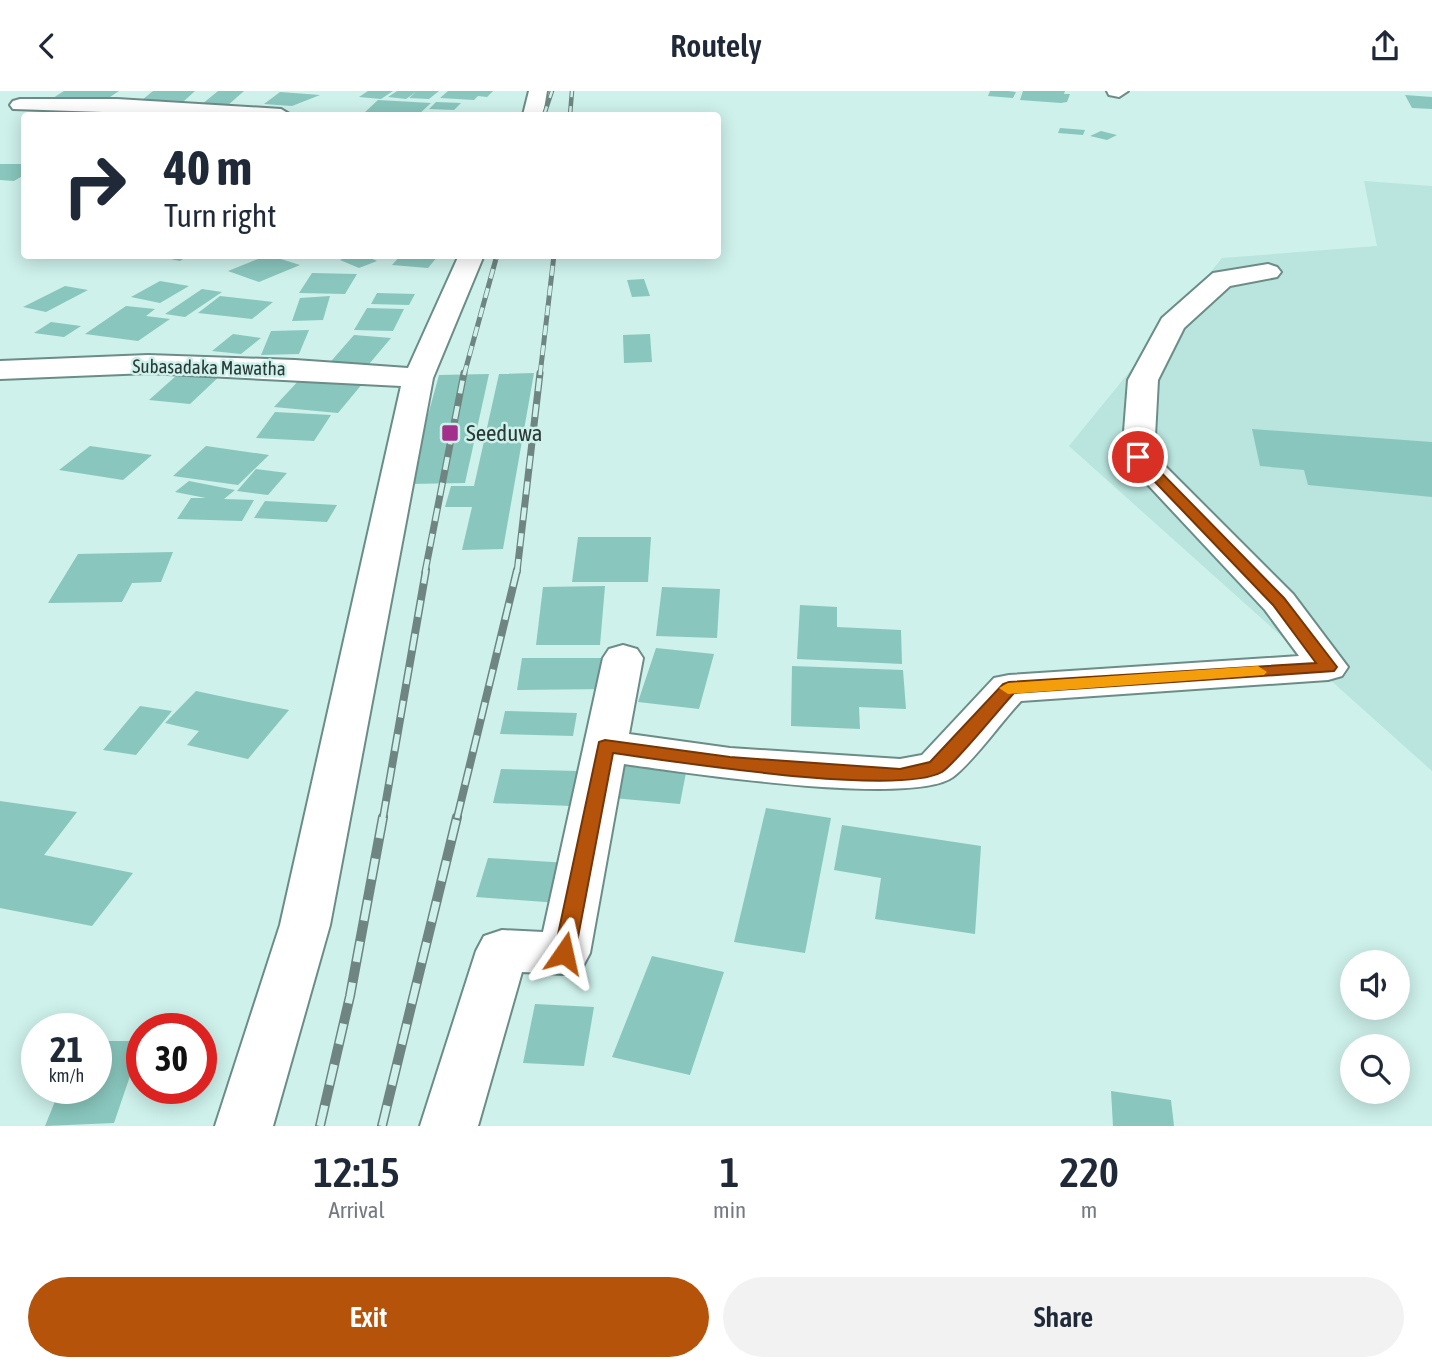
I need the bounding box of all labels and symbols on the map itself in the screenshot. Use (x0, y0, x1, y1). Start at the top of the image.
street label: Subasadaka Mawatha (132, 355, 286, 379)
place label: Seeduwa (466, 420, 543, 446)
marker: Seeduwa (440, 423, 460, 443)
pin (1108, 427, 1168, 487)
position arrow (527, 916, 601, 990)
speed limit sign: 30 (126, 1013, 217, 1104)

